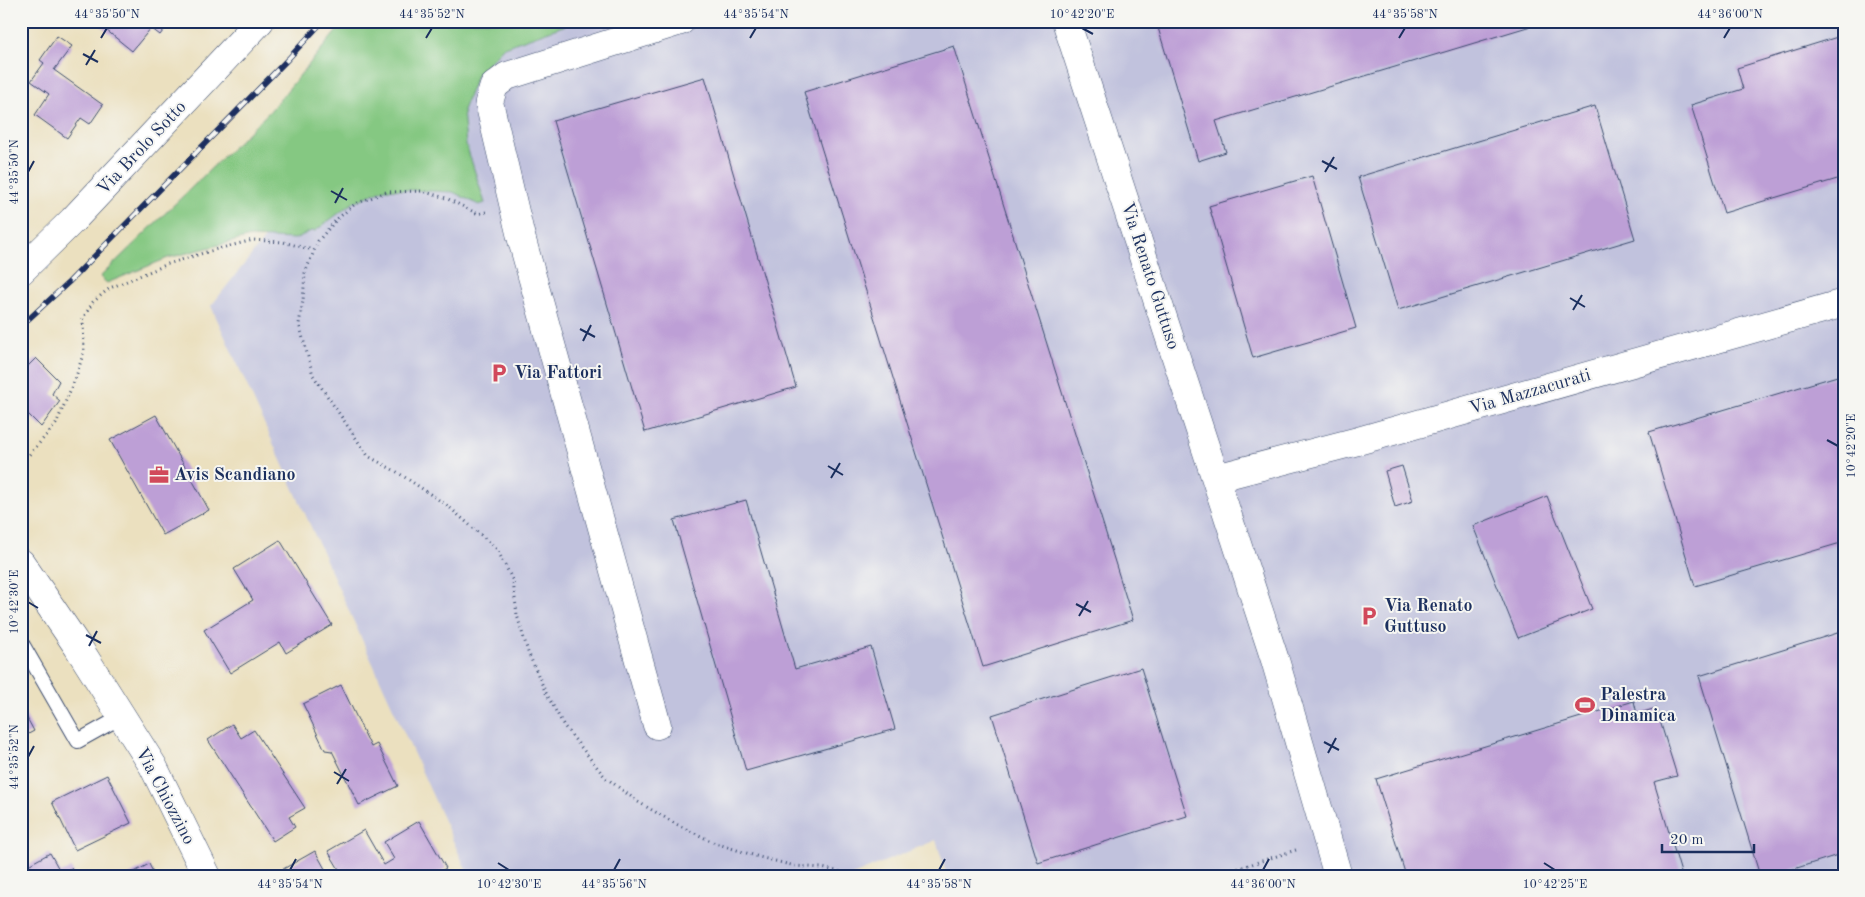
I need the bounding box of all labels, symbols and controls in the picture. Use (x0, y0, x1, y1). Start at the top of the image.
text: 44°35'50"N (74, 8, 140, 21)
text: 44°35'52"N (399, 8, 465, 21)
text: 44°35'54"N (723, 8, 789, 21)
text: 44°35'58"N (1372, 8, 1438, 21)
text: 10°42'20"E (1050, 9, 1114, 21)
text: 44°36'00"N (1697, 9, 1763, 21)
street label: Via Brolo Sotto (94, 98, 190, 198)
text: 44°35'50"N (8, 139, 21, 205)
street label: Via Renato Guttuso (1118, 200, 1182, 352)
parking icon: Via Fattori (488, 362, 510, 384)
place label: Via Fattori (514, 364, 602, 382)
street label: Via Mazzacurati (1467, 366, 1593, 418)
text: 10°42'20"E (1846, 414, 1858, 478)
office icon: Avis Scandiano (148, 464, 170, 486)
place label: Avis Scandiano (174, 466, 296, 484)
text: 10°42'30"E (9, 570, 21, 634)
place label: Via Renato Guttuso (1384, 597, 1473, 636)
parking icon: Via Renato Guttuso (1358, 605, 1380, 627)
place label: Palestra Dinamica (1600, 686, 1676, 725)
sports icon: Palestra Dinamica (1574, 694, 1596, 716)
text: 44°35'52"N (8, 724, 21, 790)
street label: Via Chiozzino (132, 745, 198, 847)
scale bar (1662, 822, 1755, 854)
text: 20 m (1670, 833, 1704, 848)
text: 44°35'54"N (257, 878, 323, 891)
text: 44°35'56"N (581, 878, 647, 891)
text: 44°35'58"N (906, 878, 972, 891)
text: 10°42'25"E (1523, 878, 1587, 891)
text: 10°42'30"E (477, 879, 541, 891)
text: 44°36'00"N (1230, 879, 1296, 891)

